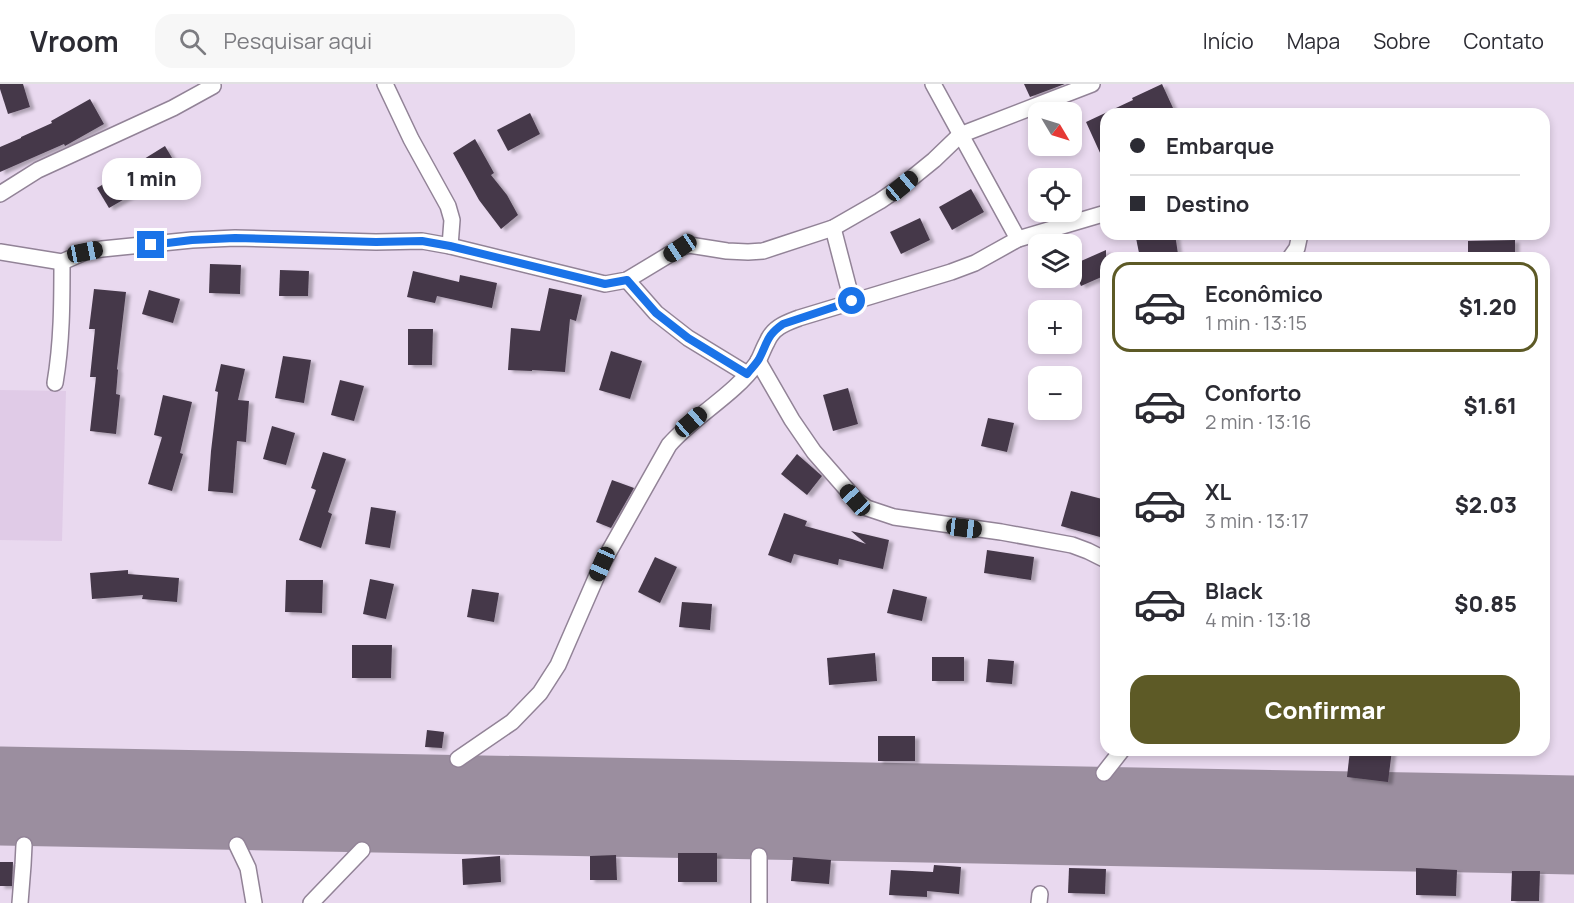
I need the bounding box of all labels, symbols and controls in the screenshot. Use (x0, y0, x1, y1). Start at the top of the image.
search box (155, 14, 575, 68)
text: Vroom (30, 22, 119, 60)
icon: search (176, 25, 209, 58)
text: Pesquisar aqui (224, 26, 372, 56)
text: Início (1203, 27, 1254, 55)
text: Mapa (1287, 27, 1340, 55)
text: Sobre (1373, 27, 1431, 55)
text: Contato (1464, 27, 1544, 55)
north arrow (1028, 102, 1082, 156)
map controls (1028, 102, 1082, 420)
text: Embarque (1166, 131, 1274, 161)
callout: 1 min (102, 158, 201, 200)
text: 1 min (126, 165, 177, 192)
car (882, 168, 922, 204)
button: locate (1028, 168, 1082, 222)
text: Destino (1166, 189, 1249, 219)
car (660, 230, 700, 266)
route end (137, 231, 164, 258)
button: layers (1028, 234, 1082, 288)
car (66, 240, 104, 264)
text: Econômico (1205, 279, 1323, 309)
icon: car (1133, 280, 1187, 334)
route start (838, 287, 865, 314)
text: $1.20 (1459, 292, 1517, 322)
button: + (1028, 300, 1082, 354)
text: 1 min · 13:15 (1205, 309, 1307, 336)
button: − (1028, 366, 1082, 420)
text: Conforto (1205, 378, 1301, 408)
icon: car (1133, 379, 1187, 433)
text: $1.61 (1463, 391, 1517, 421)
car (672, 403, 710, 441)
text: 2 min · 13:16 (1205, 408, 1312, 435)
text: XL (1205, 477, 1231, 507)
icon: car (1133, 478, 1187, 532)
car (836, 481, 874, 519)
text: $2.03 (1455, 490, 1517, 520)
text: 3 min · 13:17 (1205, 507, 1309, 534)
car (945, 517, 983, 539)
car (586, 544, 618, 584)
text: Black (1205, 576, 1262, 606)
icon: car (1133, 577, 1187, 631)
text: $0.85 (1454, 589, 1517, 619)
text: 4 min · 13:18 (1205, 606, 1311, 633)
button: Confirmar (1130, 675, 1520, 744)

